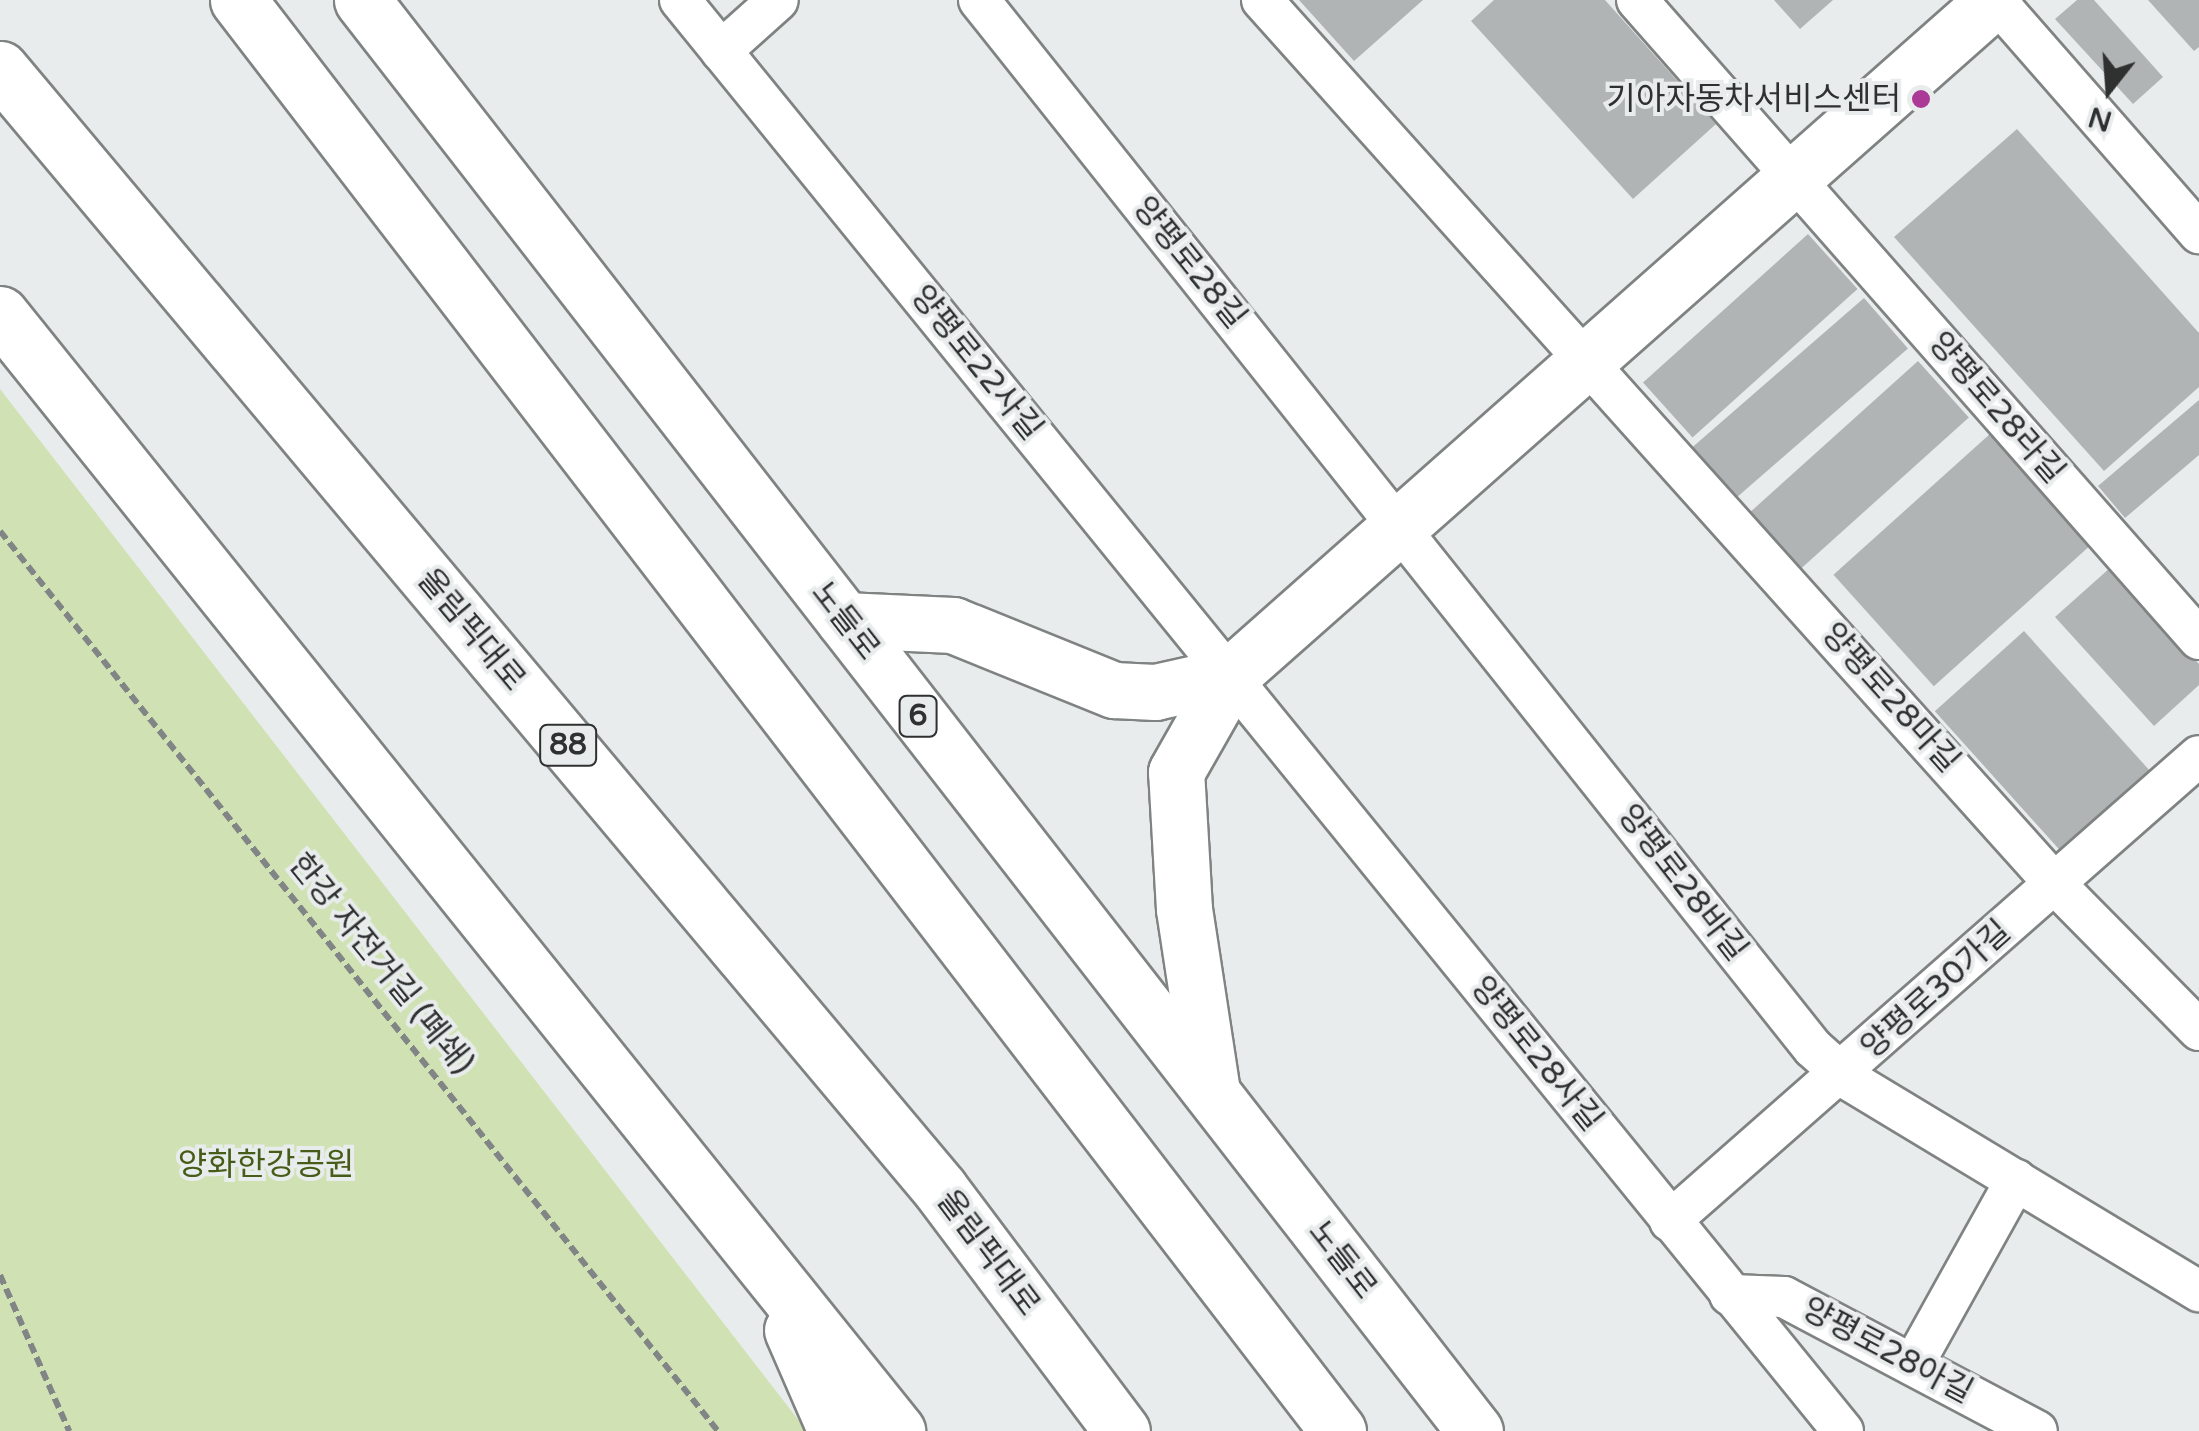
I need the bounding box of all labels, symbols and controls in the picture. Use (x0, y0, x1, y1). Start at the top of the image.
north arrow (2059, 40, 2159, 140)
place label: 기아자동차서비스센터 (1607, 80, 1901, 118)
marker: 기아자동차서비스센터 (1910, 88, 1932, 110)
text: N (2085, 99, 2116, 138)
street label: 양평로28길 (1124, 190, 1254, 336)
street label: 양평로22사길 (902, 278, 1050, 448)
street label: 양평로28라길 (1920, 325, 2072, 491)
street label: 올림픽대로 (409, 561, 533, 699)
street label: 노들로 (803, 574, 887, 668)
street label: 양평로28마길 (1813, 616, 1967, 780)
road number: 6 (898, 691, 938, 741)
road number: 88 (538, 720, 598, 770)
street label: 양평로28바길 (1609, 797, 1755, 969)
street label: 한강 자전거길 (폐쇄) (280, 846, 482, 1082)
street label: 양평로30가길 (1854, 913, 2018, 1067)
street label: 양평로28사길 (1462, 969, 1610, 1139)
park label: 양화한강공원 (178, 1146, 354, 1184)
street label: 올림픽대로 (928, 1183, 1048, 1323)
street label: 노들로 (1300, 1213, 1384, 1307)
street label: 양평로28아길 (1795, 1290, 1979, 1412)

